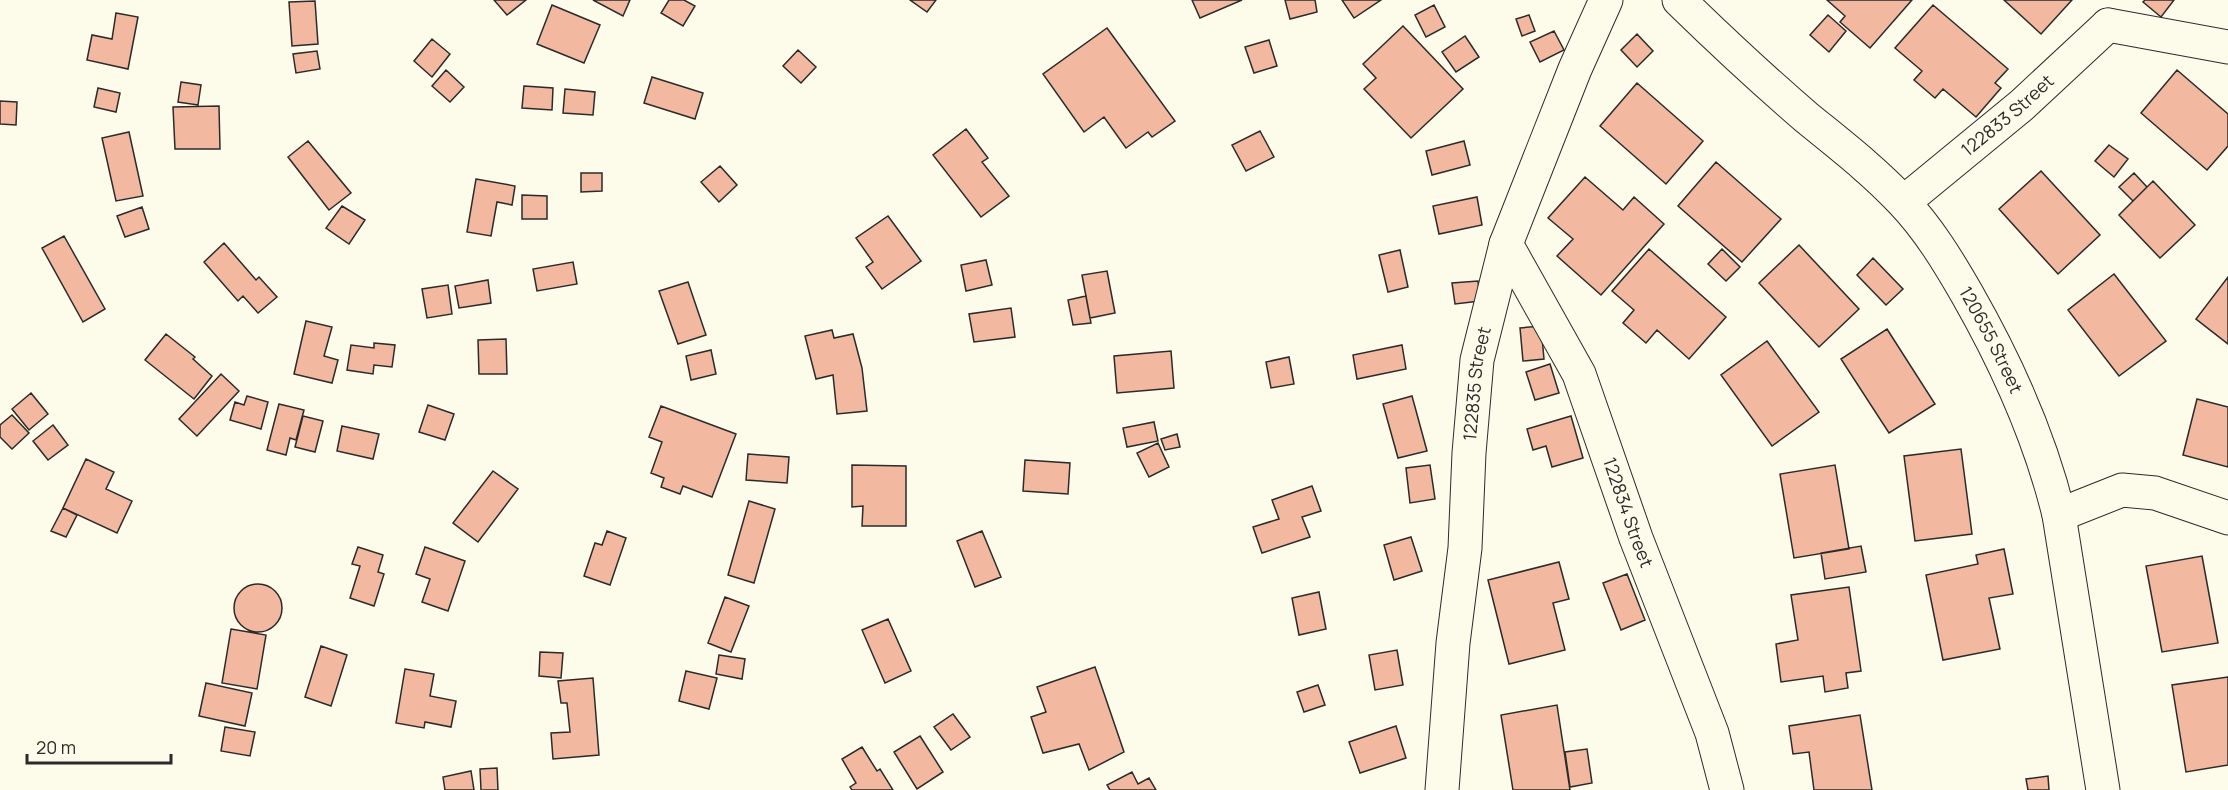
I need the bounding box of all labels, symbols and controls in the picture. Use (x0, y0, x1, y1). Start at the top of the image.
street label: 122833 Street (1956, 69, 2058, 161)
street label: 120655 Street (1954, 282, 2029, 397)
street label: 122835 Street (1457, 324, 1496, 442)
street label: 122834 Street (1598, 454, 1659, 571)
scale bar (27, 727, 171, 765)
text: 20 m (36, 735, 76, 759)

